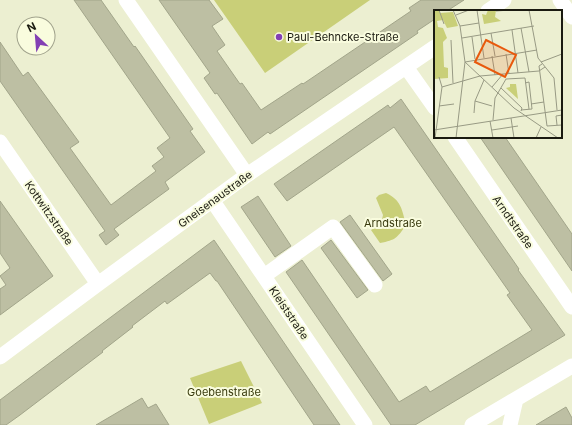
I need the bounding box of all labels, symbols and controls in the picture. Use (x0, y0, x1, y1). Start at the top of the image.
inset map (434, 10, 562, 138)
north arrow (16, 16, 56, 56)
text: N (25, 19, 38, 35)
place label: Paul-Behncke-Straße (287, 30, 399, 44)
marker: Paul-Behncke-Straße (274, 32, 284, 42)
street label: Gneisenaustraße (175, 167, 255, 231)
street label: Kottwitzstraße (22, 178, 76, 248)
street label: Arndtstraße (490, 193, 536, 251)
park label: Arndstraße (364, 216, 422, 230)
street label: Kleiststraße (266, 284, 312, 342)
park label: Goebenstraße (187, 385, 261, 399)

